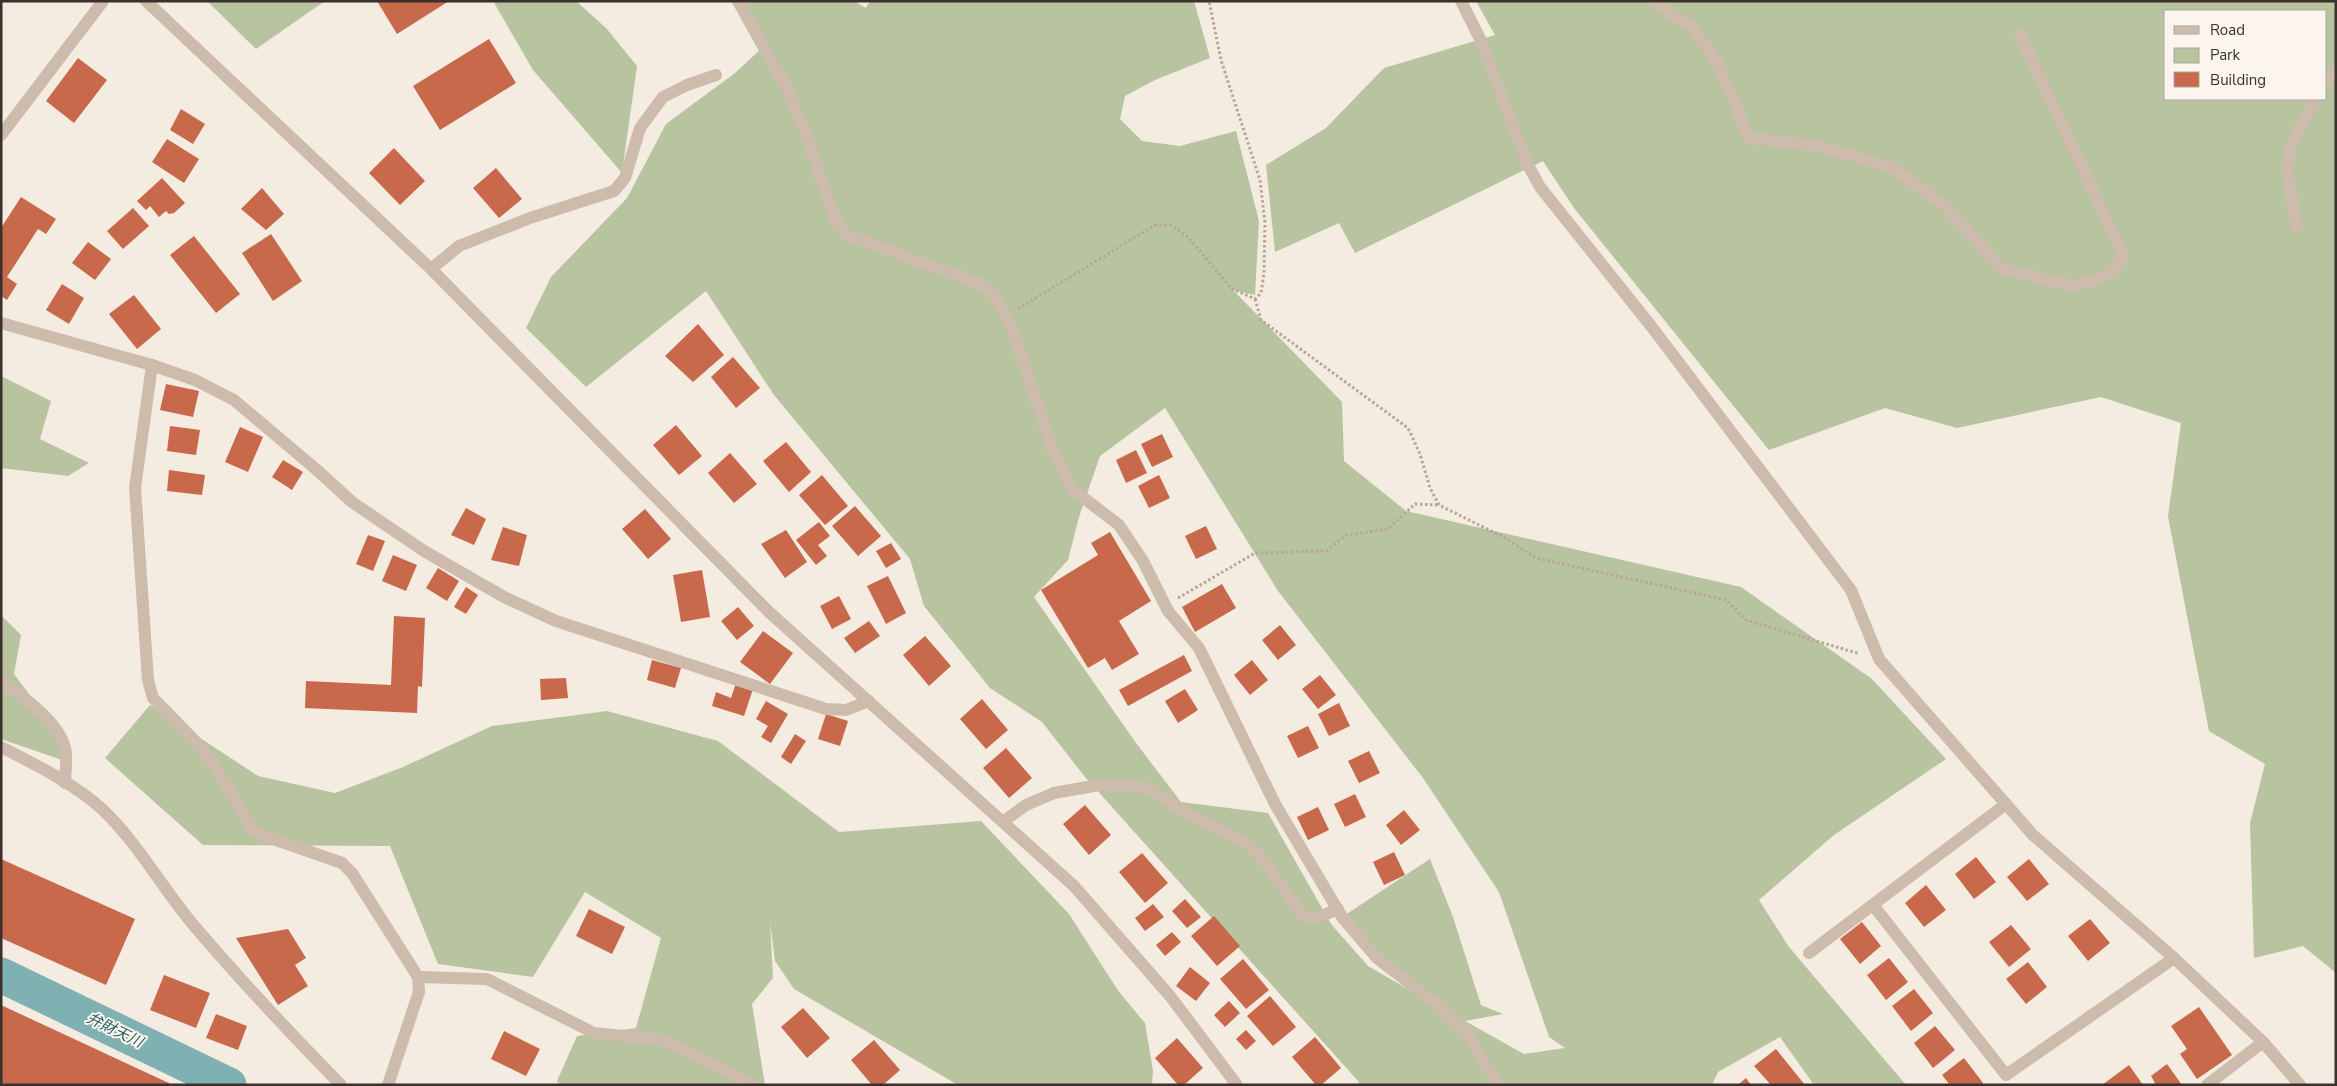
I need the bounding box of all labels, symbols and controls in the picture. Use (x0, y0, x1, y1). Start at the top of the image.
legend (2164, 10, 2327, 100)
text: Road (2210, 20, 2245, 40)
text: Park (2210, 45, 2240, 65)
text: Building (2210, 70, 2266, 90)
water label: 弁財天川 (84, 1008, 148, 1053)

